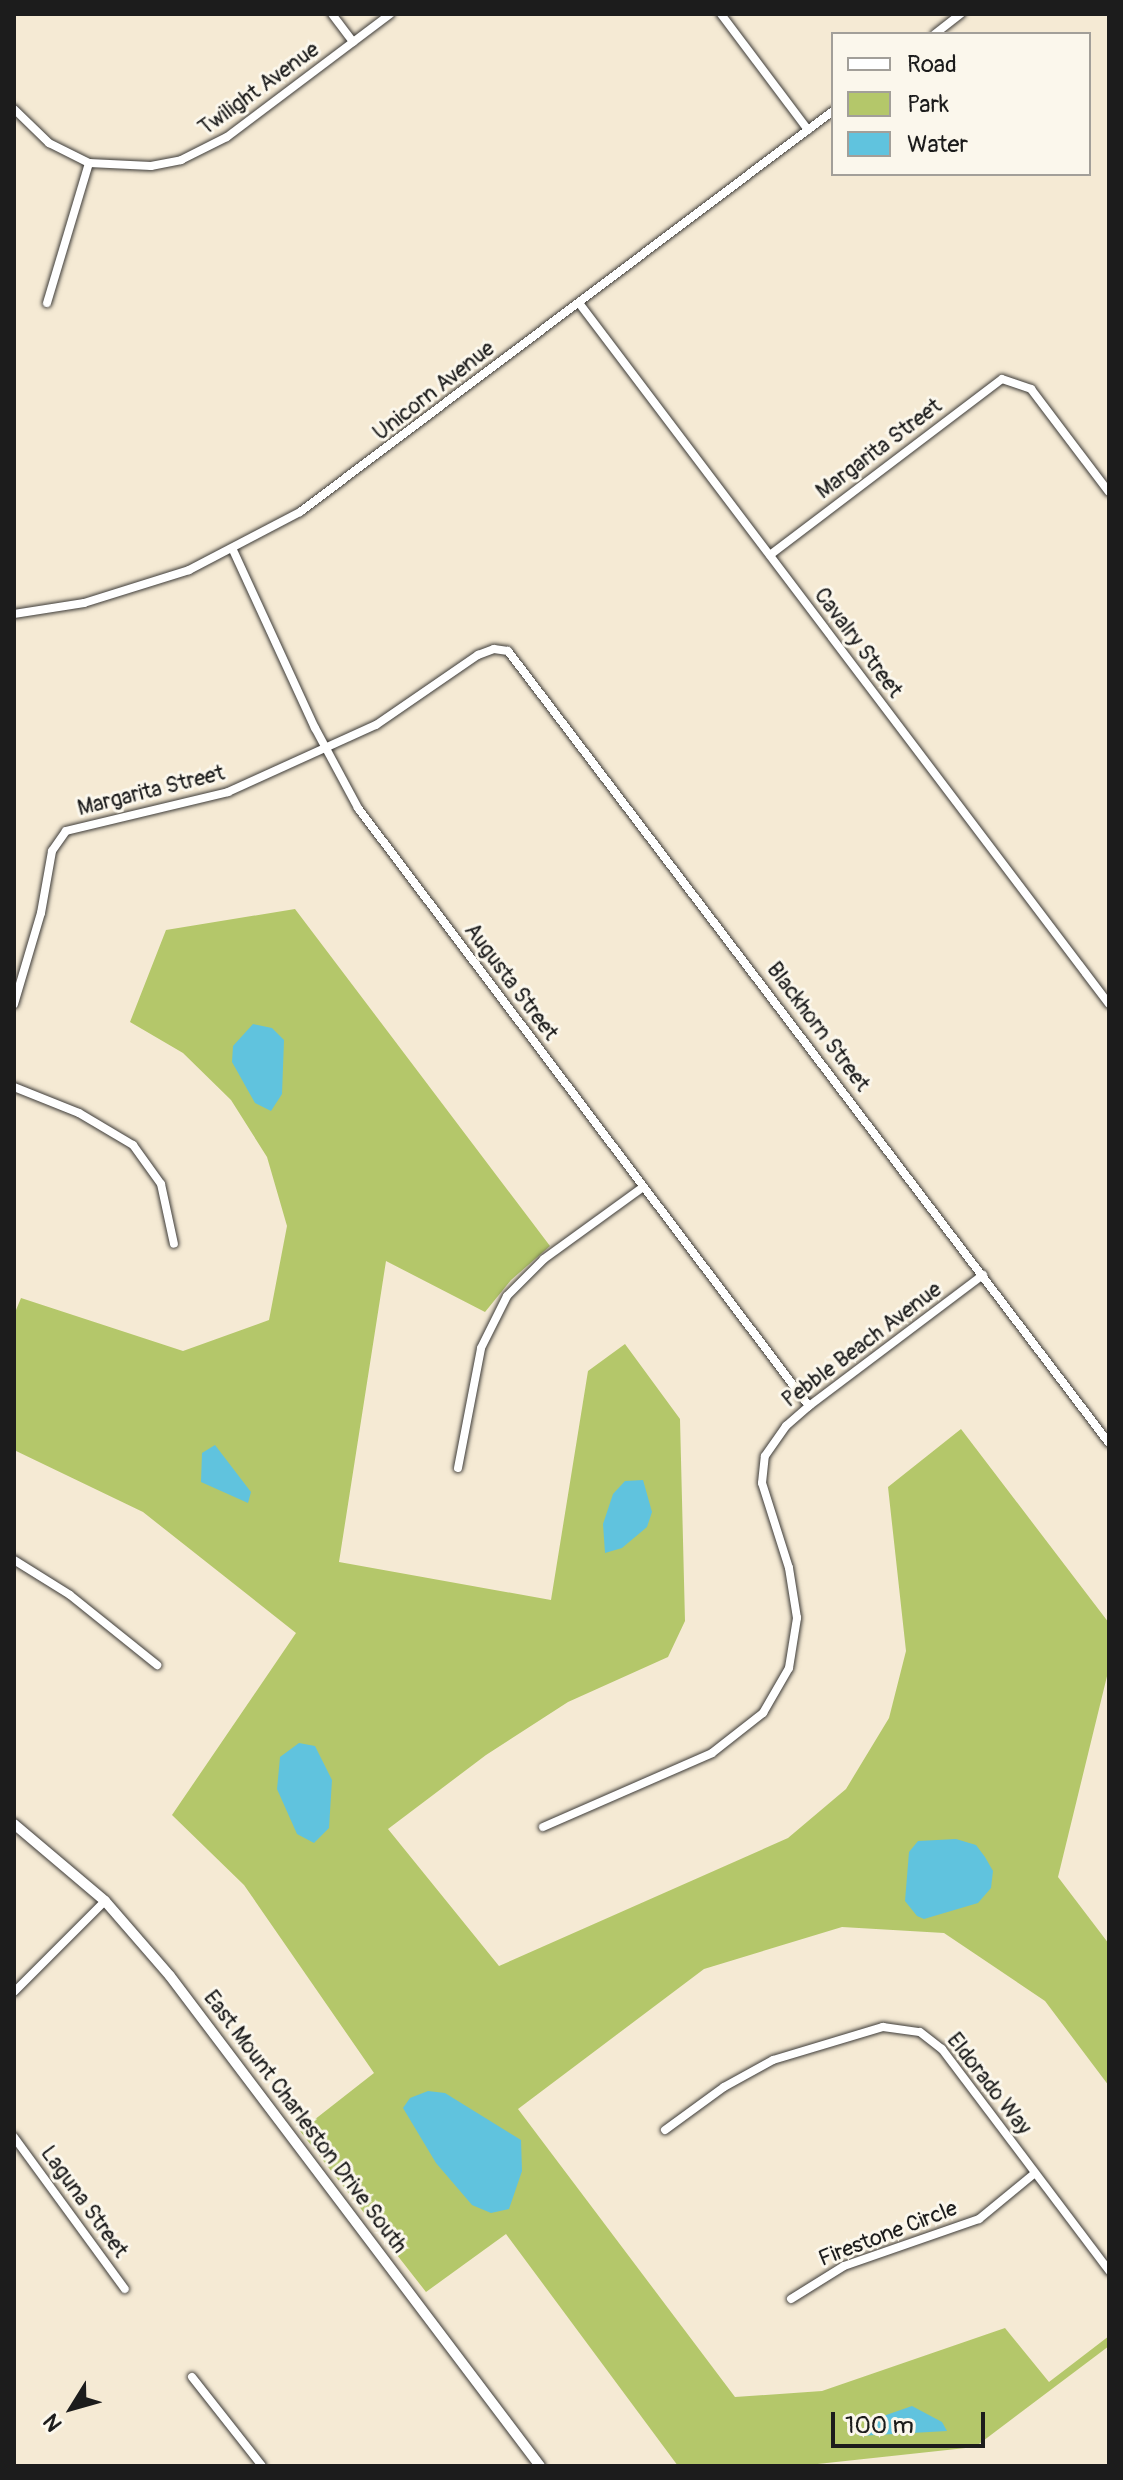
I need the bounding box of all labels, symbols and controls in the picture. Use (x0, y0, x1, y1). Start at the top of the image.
legend (831, 32, 1091, 176)
street label: Twilight Avenue (194, 36, 324, 142)
text: Road (907, 50, 957, 79)
text: Park (907, 90, 949, 119)
text: Water (907, 130, 968, 159)
street label: Unicorn Avenue (368, 335, 500, 447)
street label: Margarita Street (811, 393, 947, 505)
street label: Cavalry Street (808, 583, 908, 703)
street label: Margarita Street (75, 760, 227, 822)
street label: Augusta Street (458, 918, 564, 1046)
street label: Blackhorn Street (761, 957, 875, 1097)
street label: Pebble Beach Avenue (777, 1276, 947, 1414)
street label: East Mount Charleston Drive South (198, 1985, 412, 2259)
street label: Eldorado Way (941, 2028, 1037, 2140)
street label: Laguna Street (35, 2141, 133, 2263)
street label: Firestone Circle (815, 2195, 961, 2273)
north arrow (32, 2368, 112, 2448)
scale bar (835, 2396, 989, 2446)
text: N (37, 2408, 68, 2437)
text: 100 m (845, 2411, 914, 2440)

